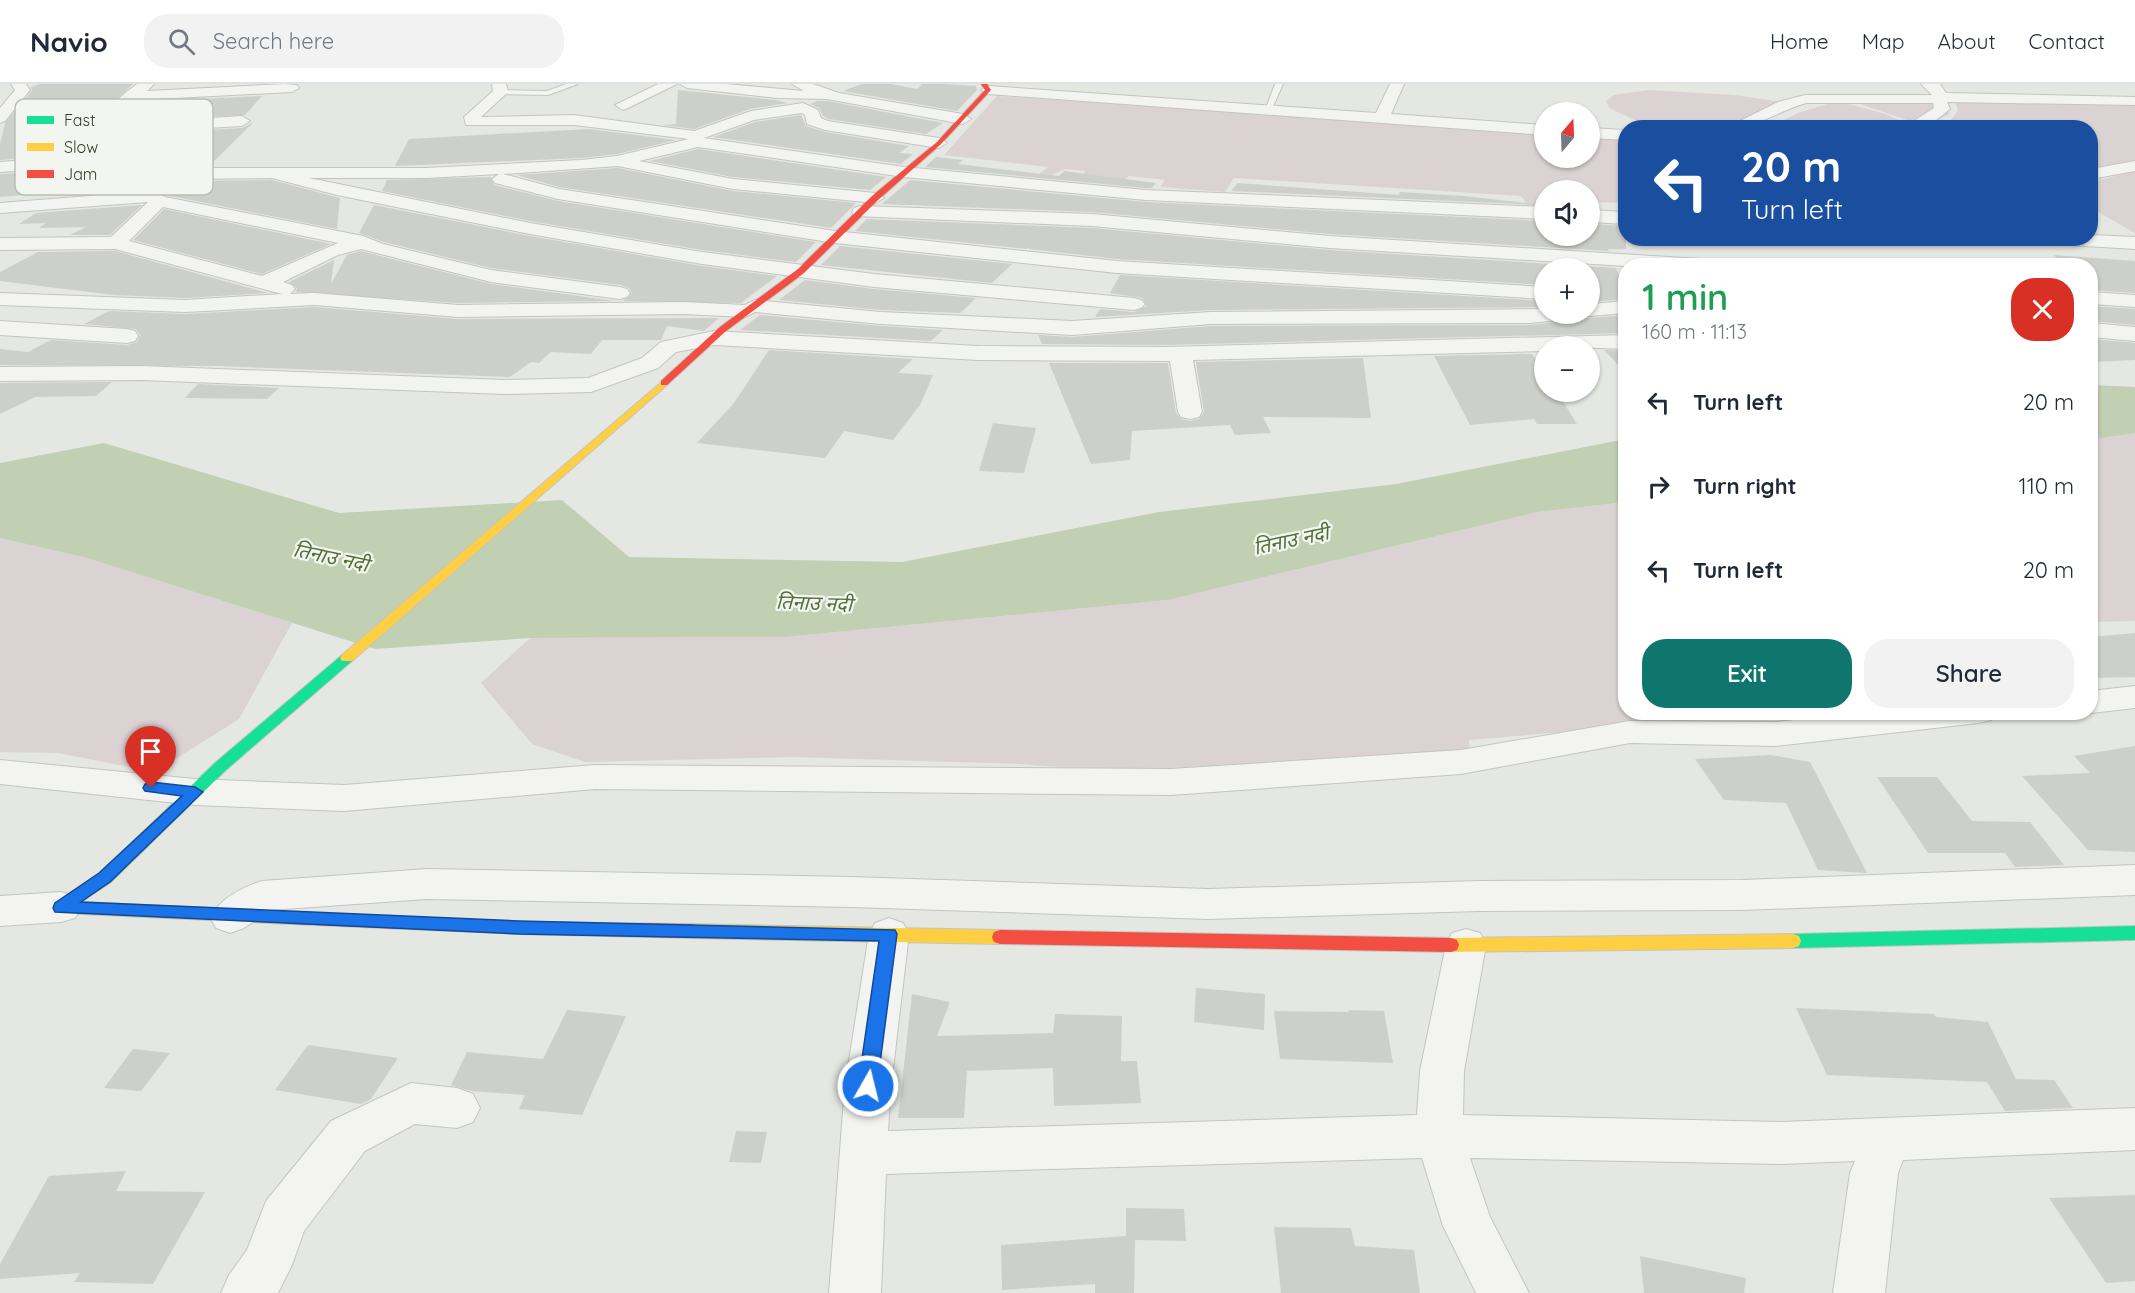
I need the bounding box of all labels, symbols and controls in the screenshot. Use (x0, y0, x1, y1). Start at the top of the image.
search box (144, 14, 564, 68)
text: Navio (30, 24, 108, 59)
icon: search (165, 25, 198, 58)
text: Search here (213, 27, 334, 55)
text: Home (1770, 28, 1829, 54)
text: Map (1862, 28, 1905, 54)
text: About (1938, 28, 1996, 54)
text: Contact (2029, 28, 2105, 54)
legend (15, 99, 213, 195)
north arrow (1534, 102, 1600, 168)
map controls (1534, 102, 1600, 402)
text: Fast (64, 110, 95, 130)
text: Slow (64, 137, 98, 157)
text: 20 m (1741, 140, 1841, 193)
icon: left (1642, 144, 1720, 222)
text: Jam (64, 164, 97, 184)
button: sound (1534, 180, 1600, 246)
text: Turn left (1741, 192, 1843, 226)
button: + (1534, 258, 1600, 324)
text: 1 min (1642, 274, 1728, 319)
button: close (2011, 278, 2074, 341)
text: 160 m · 11:13 (1642, 319, 1747, 344)
button: − (1534, 336, 1600, 402)
icon: left (1642, 386, 1675, 419)
text: Turn left (1693, 388, 1783, 416)
text: 20 m (2023, 388, 2074, 416)
icon: right (1642, 470, 1675, 503)
text: Turn right (1693, 472, 1797, 500)
text: 110 m (2019, 472, 2074, 500)
water label: तिनाउ नदी (1251, 519, 1334, 560)
water label: तिनाउ नदी (291, 536, 375, 577)
icon: left (1642, 554, 1675, 587)
text: Turn left (1693, 556, 1783, 584)
text: 20 m (2023, 556, 2074, 584)
water label: तिनाउ नदी (776, 589, 856, 616)
button: Exit (1642, 639, 1852, 708)
button: Share (1864, 639, 2074, 708)
pin (125, 726, 176, 788)
icon: arrive (134, 735, 167, 768)
position arrow (836, 1054, 900, 1118)

